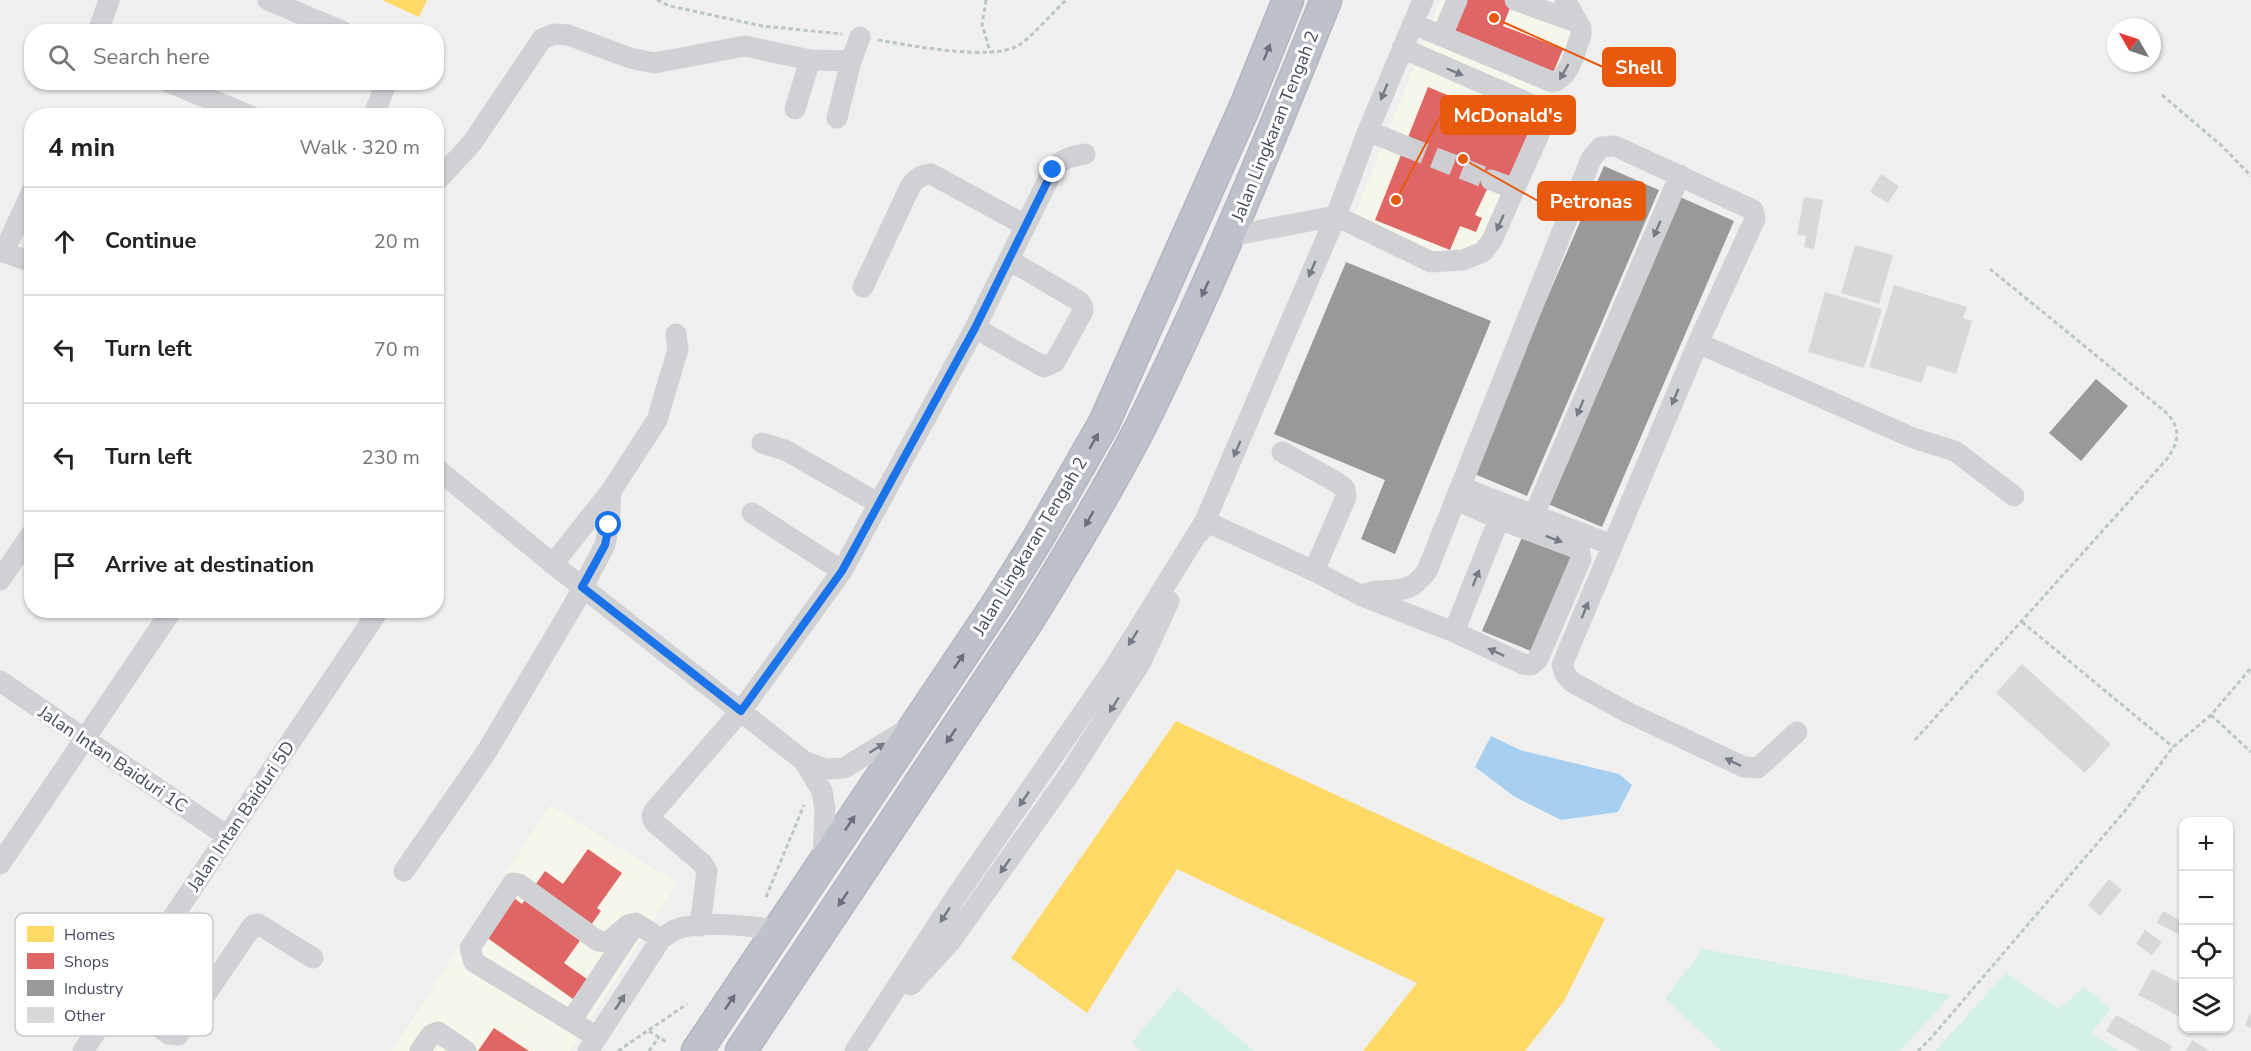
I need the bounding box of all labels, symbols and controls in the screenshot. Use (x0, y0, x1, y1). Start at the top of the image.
north arrow (2107, 18, 2161, 72)
search box (24, 24, 444, 90)
street label: Jalan Lingkaran Tengah 2 (1225, 27, 1324, 226)
icon: search (45, 41, 78, 74)
text: Search here (93, 42, 210, 72)
one-way arrow (1263, 43, 1272, 61)
callout: Shell (1603, 48, 1675, 86)
text: Shell (1615, 54, 1664, 81)
one-way arrow (1559, 64, 1570, 80)
one-way arrow (1447, 67, 1464, 76)
one-way arrow (1379, 84, 1389, 102)
callout: McDonald's (1441, 96, 1575, 134)
text: McDonald's (1453, 102, 1563, 129)
text: 4 min (48, 130, 115, 165)
text: Walk · 320 m (300, 134, 420, 161)
route end (1039, 156, 1065, 182)
callout: Petronas (1538, 182, 1645, 220)
text: Petronas (1550, 188, 1633, 215)
one-way arrow (1495, 214, 1505, 232)
one-way arrow (1652, 221, 1661, 238)
icon: ahead (48, 225, 81, 258)
text: Continue (105, 226, 196, 256)
text: 20 m (374, 228, 420, 255)
one-way arrow (1308, 261, 1317, 278)
one-way arrow (1201, 280, 1210, 297)
icon: left (48, 333, 81, 366)
text: Turn left (105, 334, 192, 364)
text: 70 m (374, 336, 420, 363)
one-way arrow (1670, 388, 1680, 406)
one-way arrow (1575, 400, 1585, 418)
one-way arrow (1089, 432, 1099, 449)
icon: left (48, 441, 81, 474)
one-way arrow (1232, 441, 1242, 459)
text: Turn left (105, 442, 192, 472)
text: 230 m (362, 444, 420, 471)
street label: Jalan Lingkaran Tengah 2 (967, 452, 1093, 640)
one-way arrow (1084, 510, 1094, 527)
route start (595, 511, 621, 537)
one-way arrow (1546, 534, 1564, 544)
icon: arrive (48, 549, 81, 582)
text: Arrive at destination (105, 550, 314, 580)
one-way arrow (1472, 569, 1481, 587)
one-way arrow (1580, 601, 1590, 619)
one-way arrow (1127, 630, 1138, 646)
one-way arrow (1488, 647, 1505, 656)
one-way arrow (953, 653, 964, 669)
one-way arrow (1109, 697, 1120, 713)
street label: Jalan Intan Baiduri 1C (33, 699, 192, 818)
one-way arrow (945, 728, 957, 744)
street label: Jalan Intan Baiduri 5D (181, 736, 300, 897)
one-way arrow (869, 742, 885, 753)
one-way arrow (1724, 757, 1741, 766)
one-way arrow (1018, 791, 1030, 807)
one-way arrow (844, 815, 855, 831)
map controls (2179, 817, 2233, 1033)
button: + (2179, 817, 2233, 871)
one-way arrow (999, 858, 1011, 874)
button: − (2179, 871, 2233, 925)
one-way arrow (837, 890, 849, 906)
one-way arrow (939, 906, 950, 923)
legend (15, 913, 213, 1036)
text: Homes (64, 924, 115, 946)
button: locate (2179, 925, 2233, 979)
text: Shops (64, 951, 109, 973)
text: Industry (64, 978, 124, 1000)
button: layers (2179, 979, 2233, 1033)
one-way arrow (614, 994, 625, 1010)
one-way arrow (724, 995, 736, 1011)
text: Other (64, 1005, 105, 1027)

